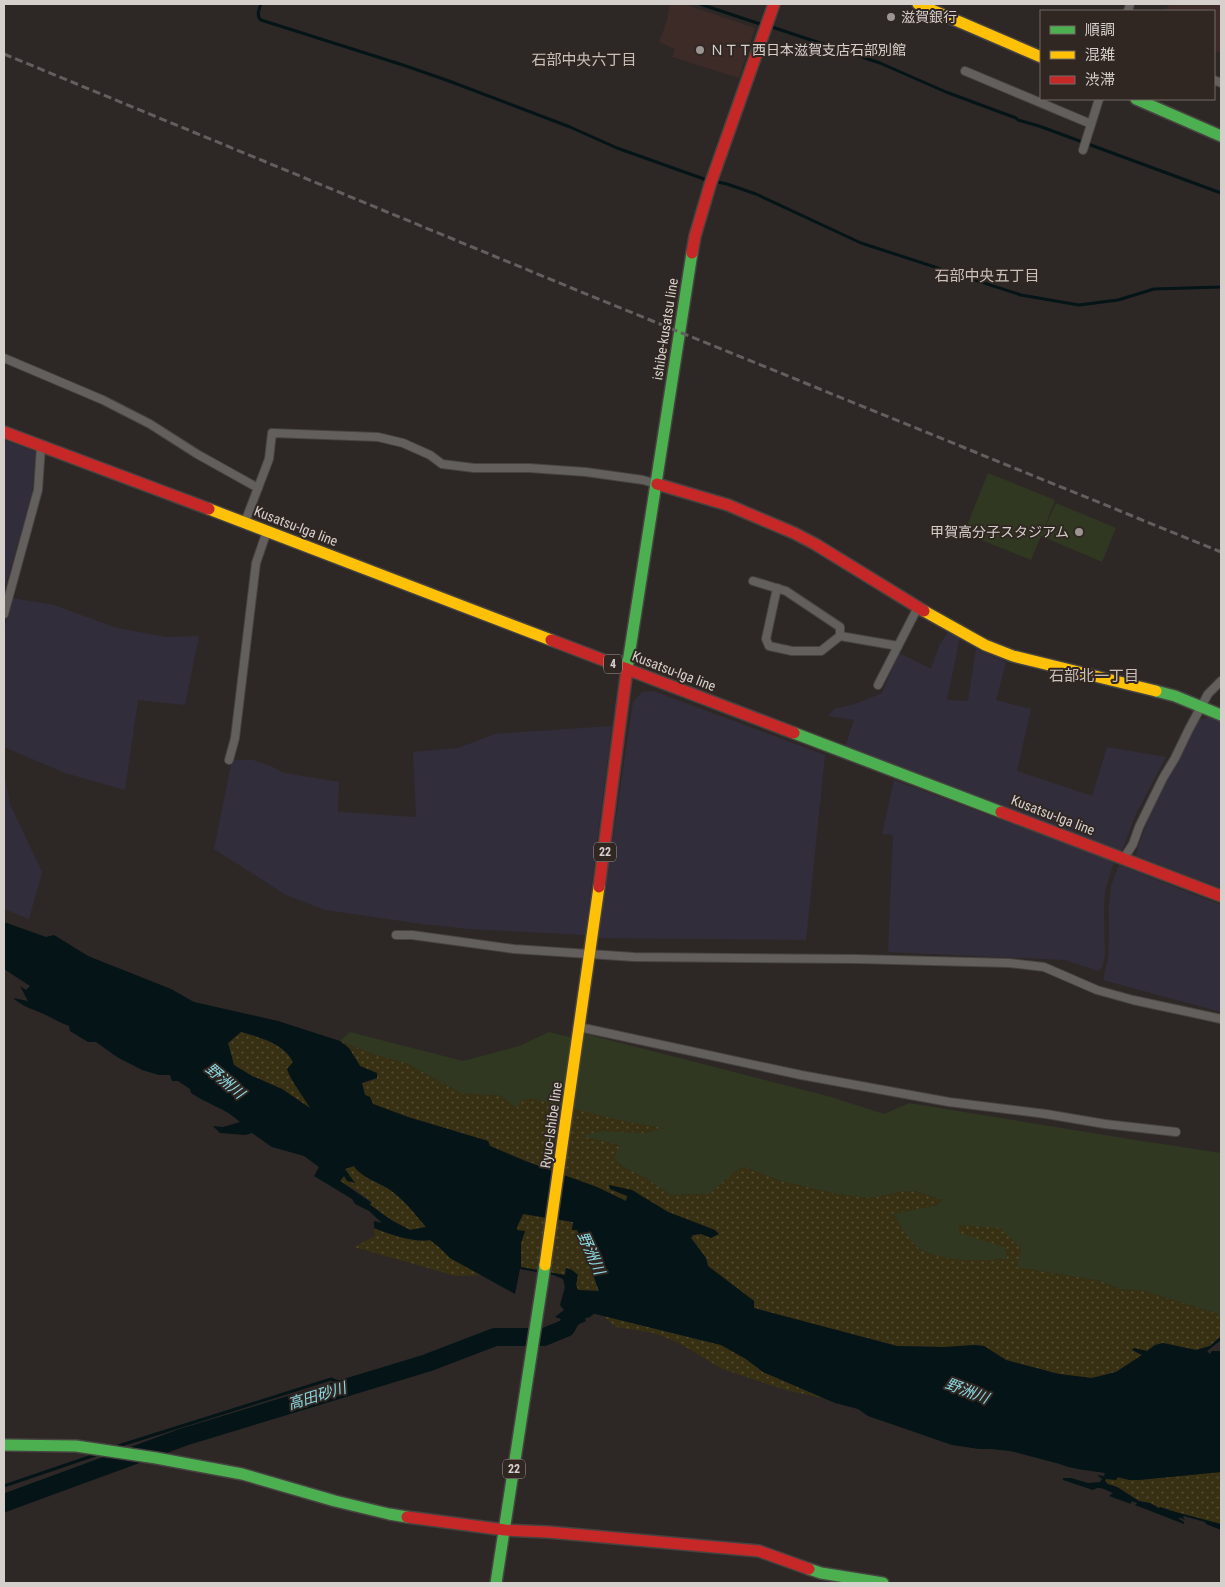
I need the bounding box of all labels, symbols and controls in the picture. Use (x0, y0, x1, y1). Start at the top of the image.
place label: 滋賀銀行 (901, 9, 957, 25)
legend (1040, 10, 1215, 100)
marker: 滋賀銀行 (885, 11, 897, 23)
text: 順調 (1085, 21, 1115, 39)
place label: ＮＴＴ西日本滋賀支店石部別館 (710, 42, 906, 58)
marker: ＮＴＴ西日本滋賀支店石部別館 (694, 44, 706, 56)
text: 混雑 (1085, 46, 1115, 64)
district label: 石部中央六丁目 (531, 51, 637, 69)
text: 渋滞 (1085, 71, 1115, 89)
district label: 石部中央五丁目 (934, 267, 1040, 285)
street label: ishibe-kusatsu line (649, 276, 681, 381)
street label: Kusatsu-Iga line (252, 503, 340, 549)
place label: 甲賀高分子スタジアム (930, 524, 1069, 540)
marker: 甲賀高分子スタジアム (1073, 526, 1085, 538)
street label: Kusatsu-Iga line (630, 648, 718, 694)
road number: 4 (604, 654, 622, 674)
district label: 石部北一丁目 (1049, 667, 1139, 685)
street label: Kusatsu-Iga line (1009, 792, 1097, 838)
road number: 22 (594, 842, 616, 862)
water label: 野洲川 (202, 1060, 250, 1104)
street label: Ryuo-Ishibe line (537, 1080, 565, 1169)
water label: 野洲川 (574, 1229, 609, 1279)
water label: 野洲川 (943, 1375, 993, 1408)
water label: 高田砂川 (286, 1378, 350, 1413)
road number: 22 (503, 1460, 525, 1478)

